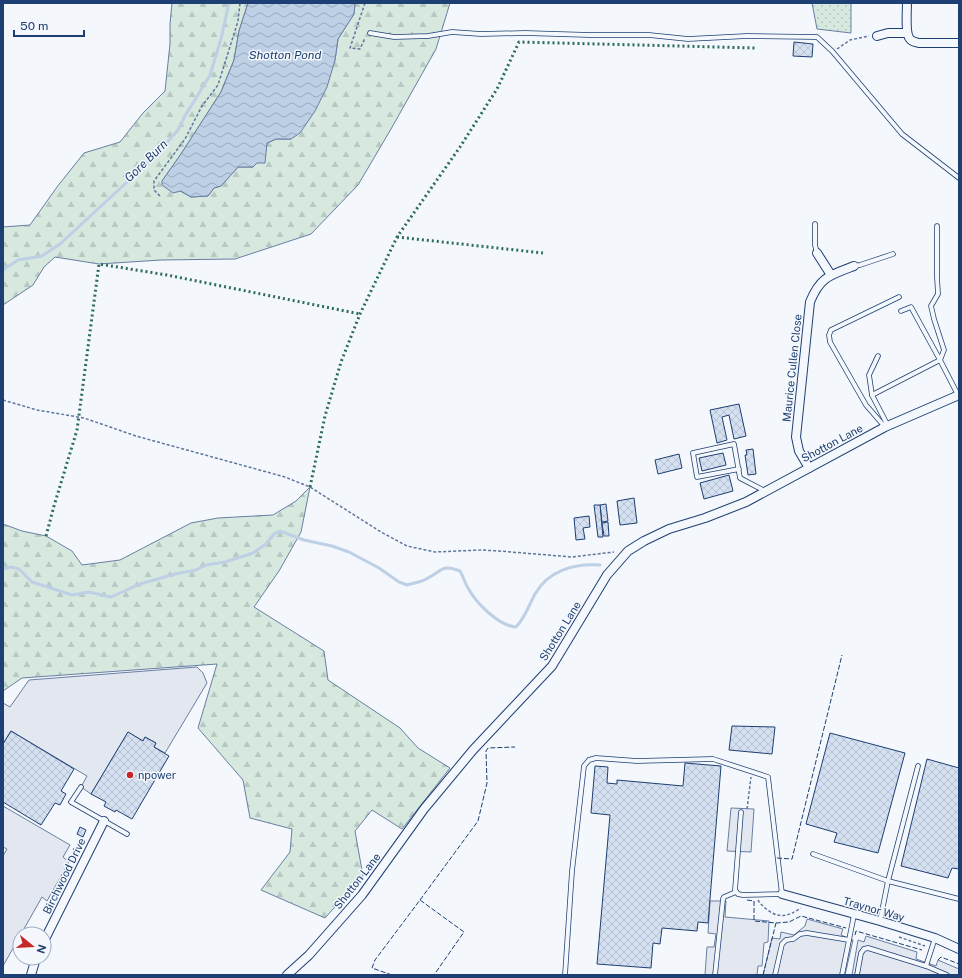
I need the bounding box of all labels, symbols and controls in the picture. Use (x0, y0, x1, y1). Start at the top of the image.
scale bar (14, 12, 84, 38)
text: 50 m (20, 19, 48, 33)
water label: Shotton Pond (249, 48, 321, 62)
water label: Gore Burn (122, 137, 171, 185)
street label: Maurice Cullen Close (780, 314, 804, 422)
street label: Shotton Lane (799, 422, 865, 464)
street label: Shotton Lane (537, 599, 583, 663)
place label: npower (138, 769, 176, 781)
marker: npower (125, 770, 135, 780)
street label: Birchwood Drive (40, 836, 88, 916)
street label: Shotton Lane (331, 851, 383, 911)
street label: Traynor Way (842, 895, 906, 923)
north arrow (12, 926, 52, 966)
text: N (34, 943, 49, 955)

